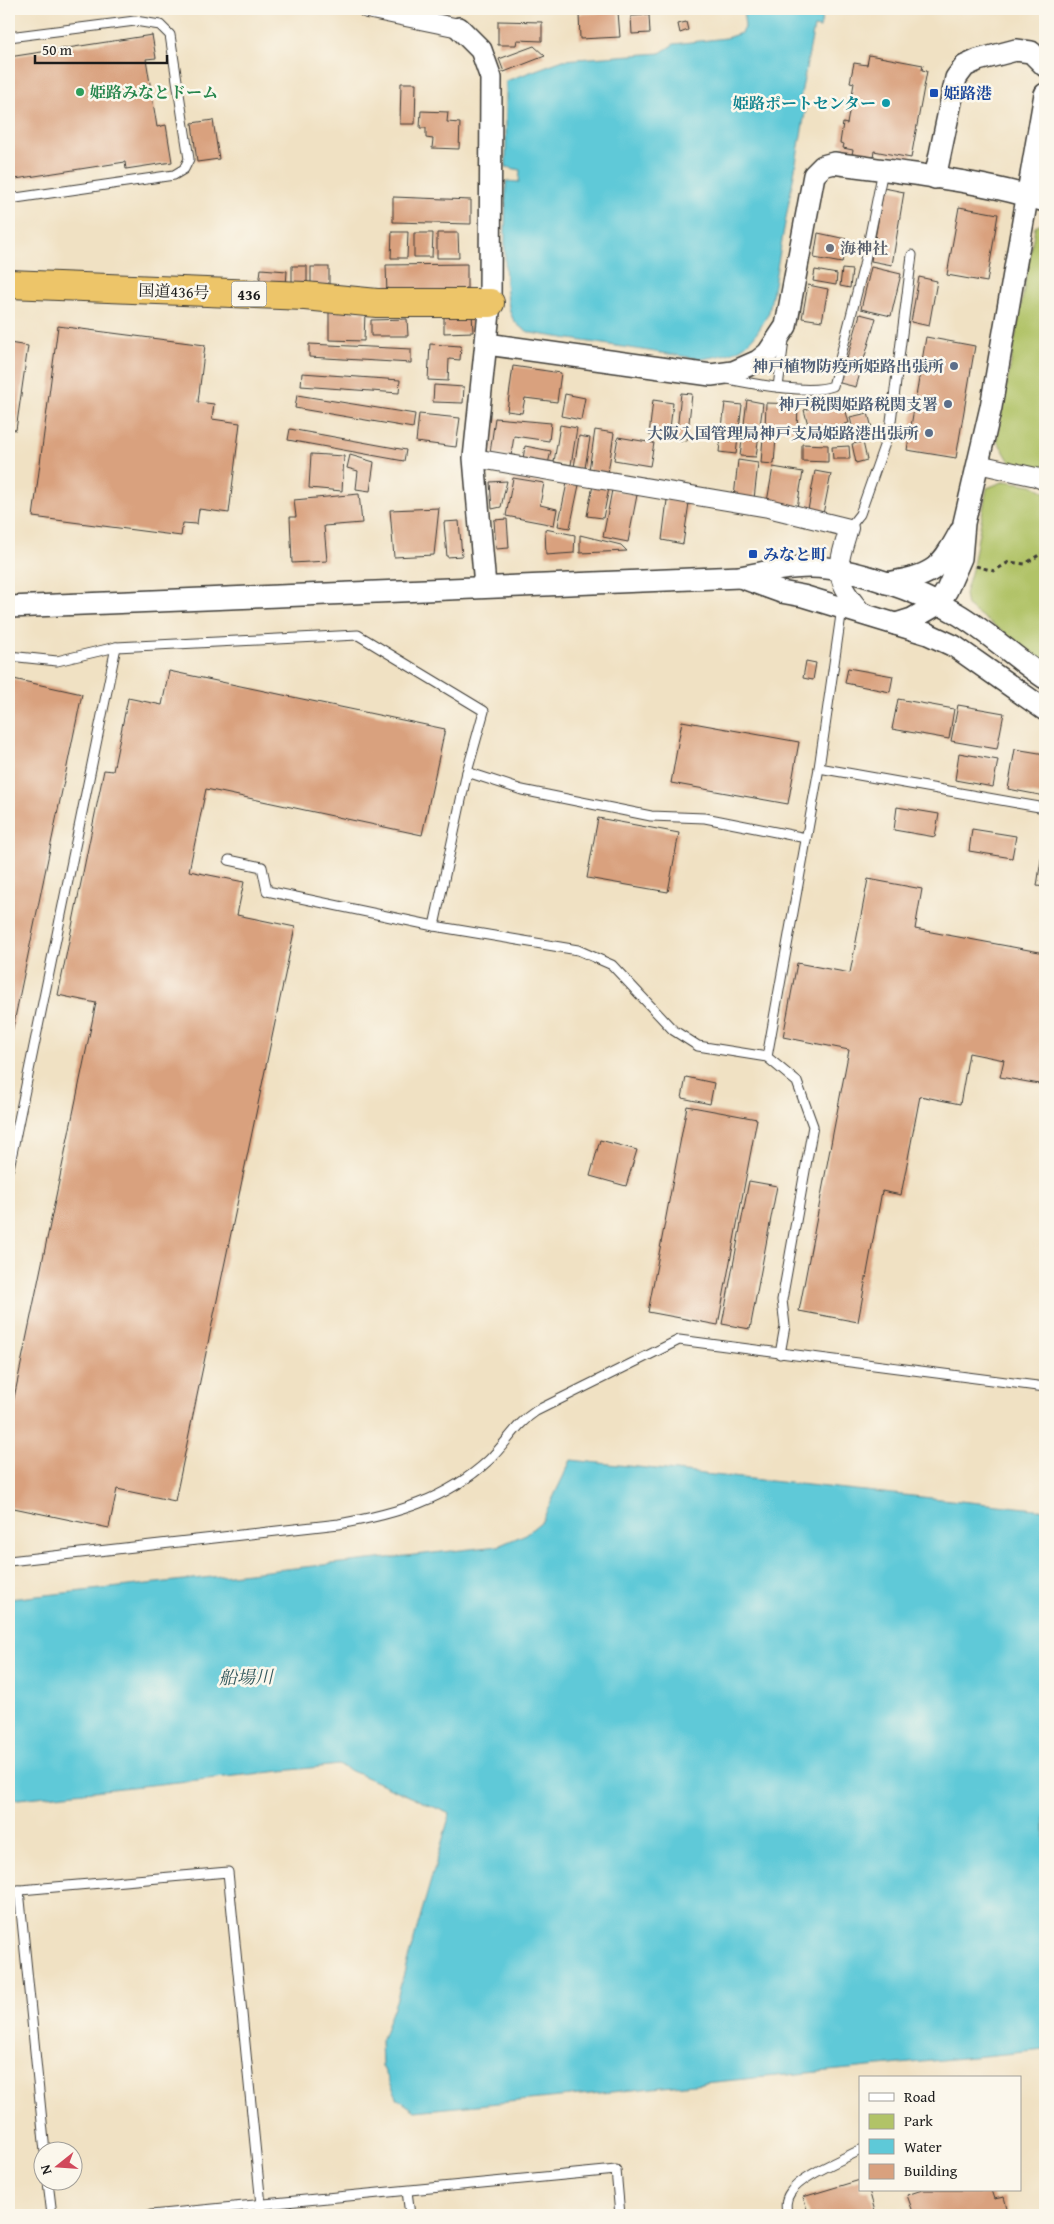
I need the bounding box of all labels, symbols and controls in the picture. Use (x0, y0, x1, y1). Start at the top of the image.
scale bar (35, 32, 168, 64)
text: 50 m (42, 39, 73, 60)
place label: 姫路みなとドーム (90, 80, 218, 104)
place label: 姫路港 (944, 81, 992, 105)
marker: 姫路みなとドーム (74, 86, 86, 98)
marker: 姫路港 (928, 87, 940, 99)
place label: 姫路ポートセンター (733, 91, 876, 115)
marker: 姫路ポートセンター (880, 97, 892, 109)
place label: 海神社 (840, 236, 888, 260)
marker: 海神社 (824, 242, 836, 254)
street label: 国道436号 (138, 278, 210, 304)
road number: 436 (232, 282, 266, 306)
place label: 神戸植物防疫所姫路出張所 (752, 354, 944, 378)
marker: 神戸植物防疫所姫路出張所 (948, 360, 960, 372)
place label: 神戸税関姫路税関支署 (778, 392, 938, 416)
marker: 神戸税関姫路税関支署 (942, 398, 954, 410)
place label: 大阪入国管理局神戸支局姫路港出張所 (647, 421, 919, 445)
marker: 大阪入国管理局神戸支局姫路港出張所 (923, 427, 935, 439)
place label: みなと町 (763, 542, 827, 566)
marker: みなと町 (747, 548, 759, 560)
water label: 船場川 (219, 1663, 275, 1691)
legend (859, 2076, 1022, 2192)
text: Road (904, 2086, 935, 2107)
text: Park (904, 2110, 933, 2131)
text: Water (904, 2136, 942, 2157)
north arrow (32, 2142, 82, 2192)
text: Building (904, 2160, 958, 2181)
text: N (34, 2162, 56, 2177)

